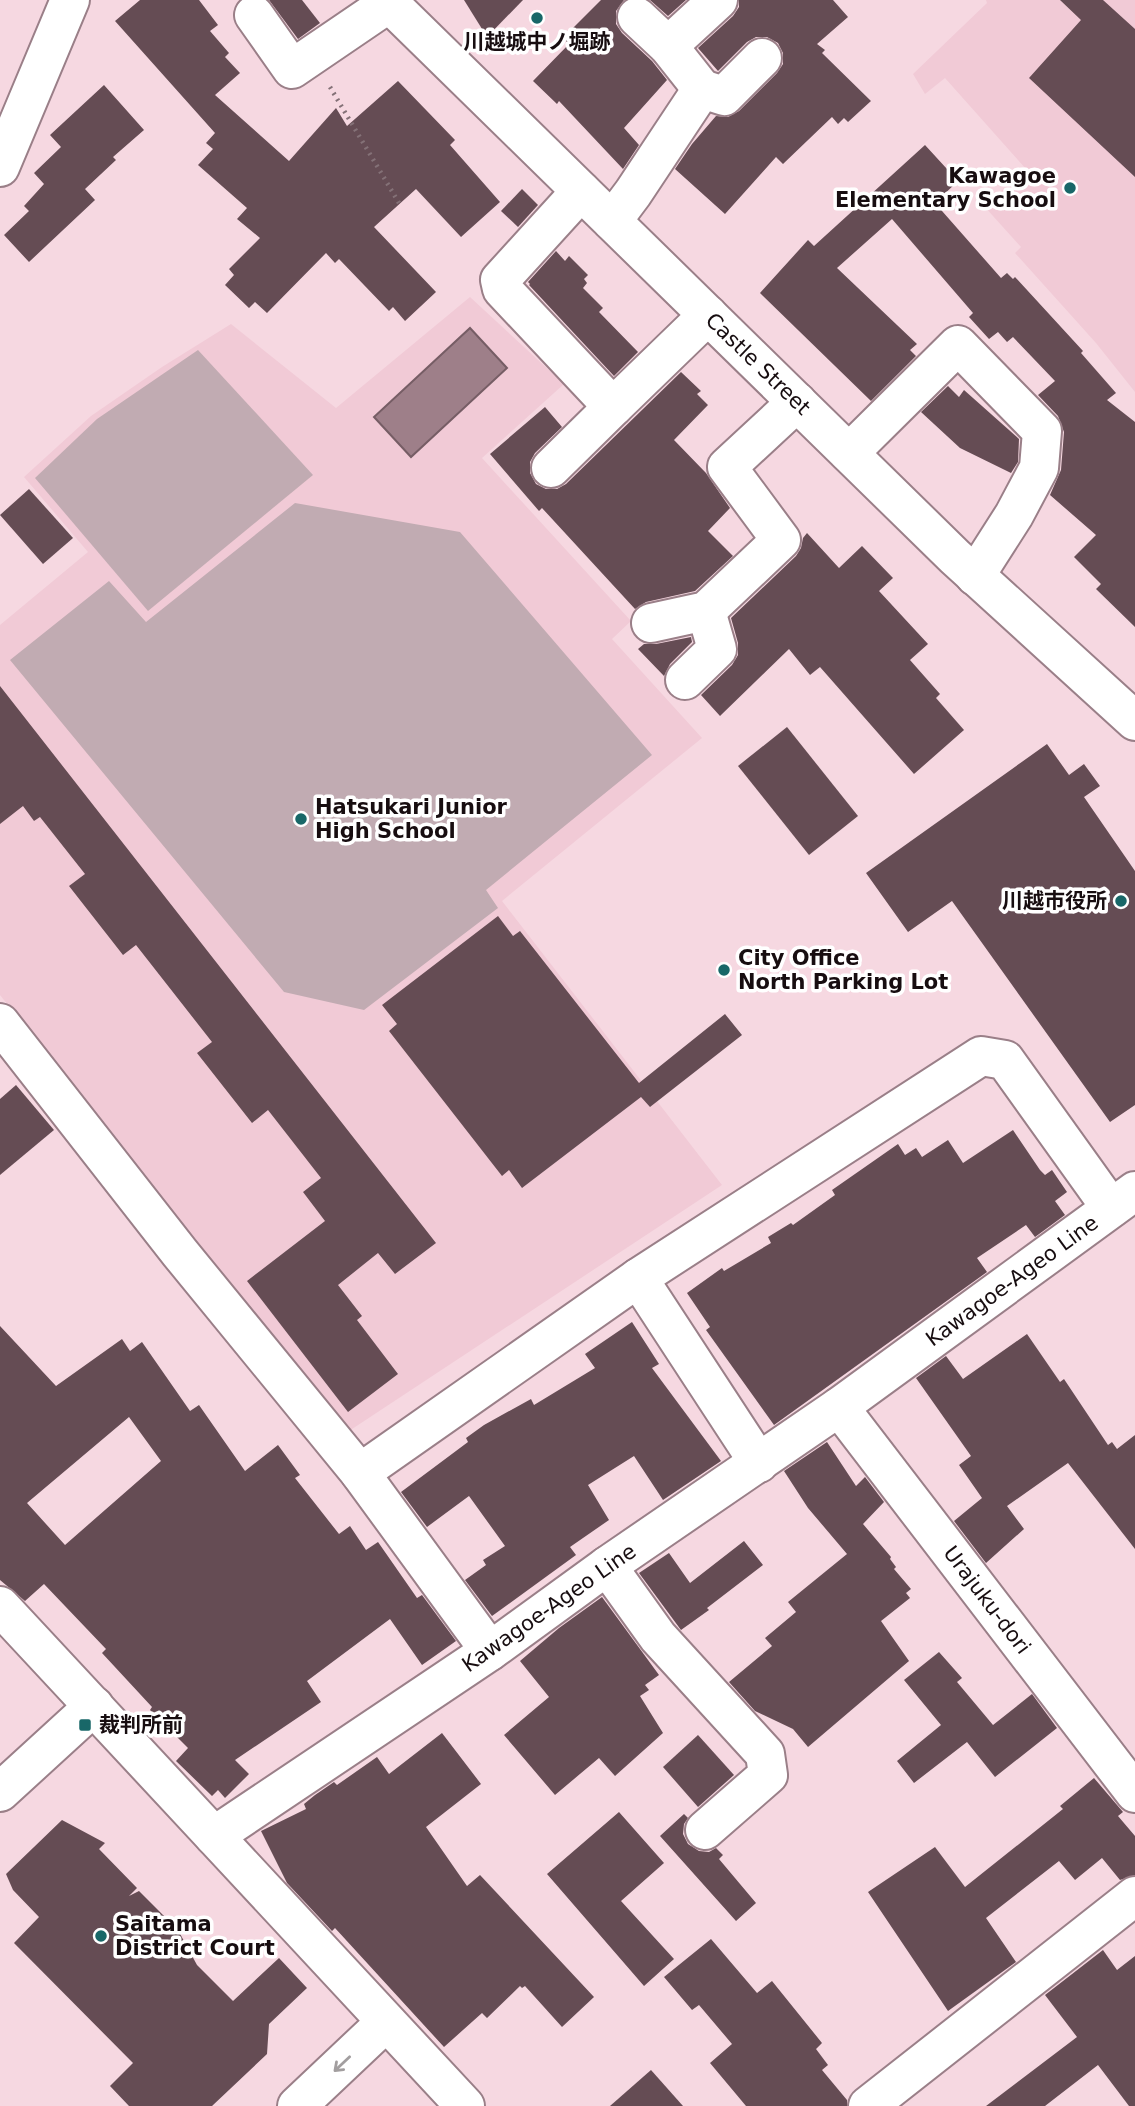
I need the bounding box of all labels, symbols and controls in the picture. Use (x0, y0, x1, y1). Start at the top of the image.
marker: 川越城中ノ堀跡 (529, 10, 545, 26)
place label: 川越城中ノ堀跡 (464, 30, 611, 54)
place label: Kawagoe Elementary School (835, 164, 1056, 212)
marker: Kawagoe Elementary School (1062, 180, 1078, 196)
street label: Castle Street (701, 308, 815, 420)
place label: Hatsukari Junior High School (315, 795, 508, 843)
marker: Hatsukari Junior High School (293, 811, 309, 827)
place label: 川越市役所 (1002, 889, 1107, 913)
marker: 川越市役所 (1113, 893, 1129, 909)
place label: City Office North Parking Lot (738, 946, 948, 994)
marker: City Office North Parking Lot (716, 962, 732, 978)
street label: Kawagoe-Ageo Line (921, 1211, 1103, 1351)
street label: Kawagoe-Ageo Line (458, 1539, 640, 1677)
street label: Urajuku-dori (939, 1541, 1035, 1659)
place label: 裁判所前 (99, 1713, 183, 1737)
marker: 裁判所前 (77, 1717, 93, 1733)
place label: Saitama District Court (115, 1912, 275, 1960)
marker: Saitama District Court (93, 1928, 109, 1944)
one-way arrow (333, 2056, 351, 2072)

